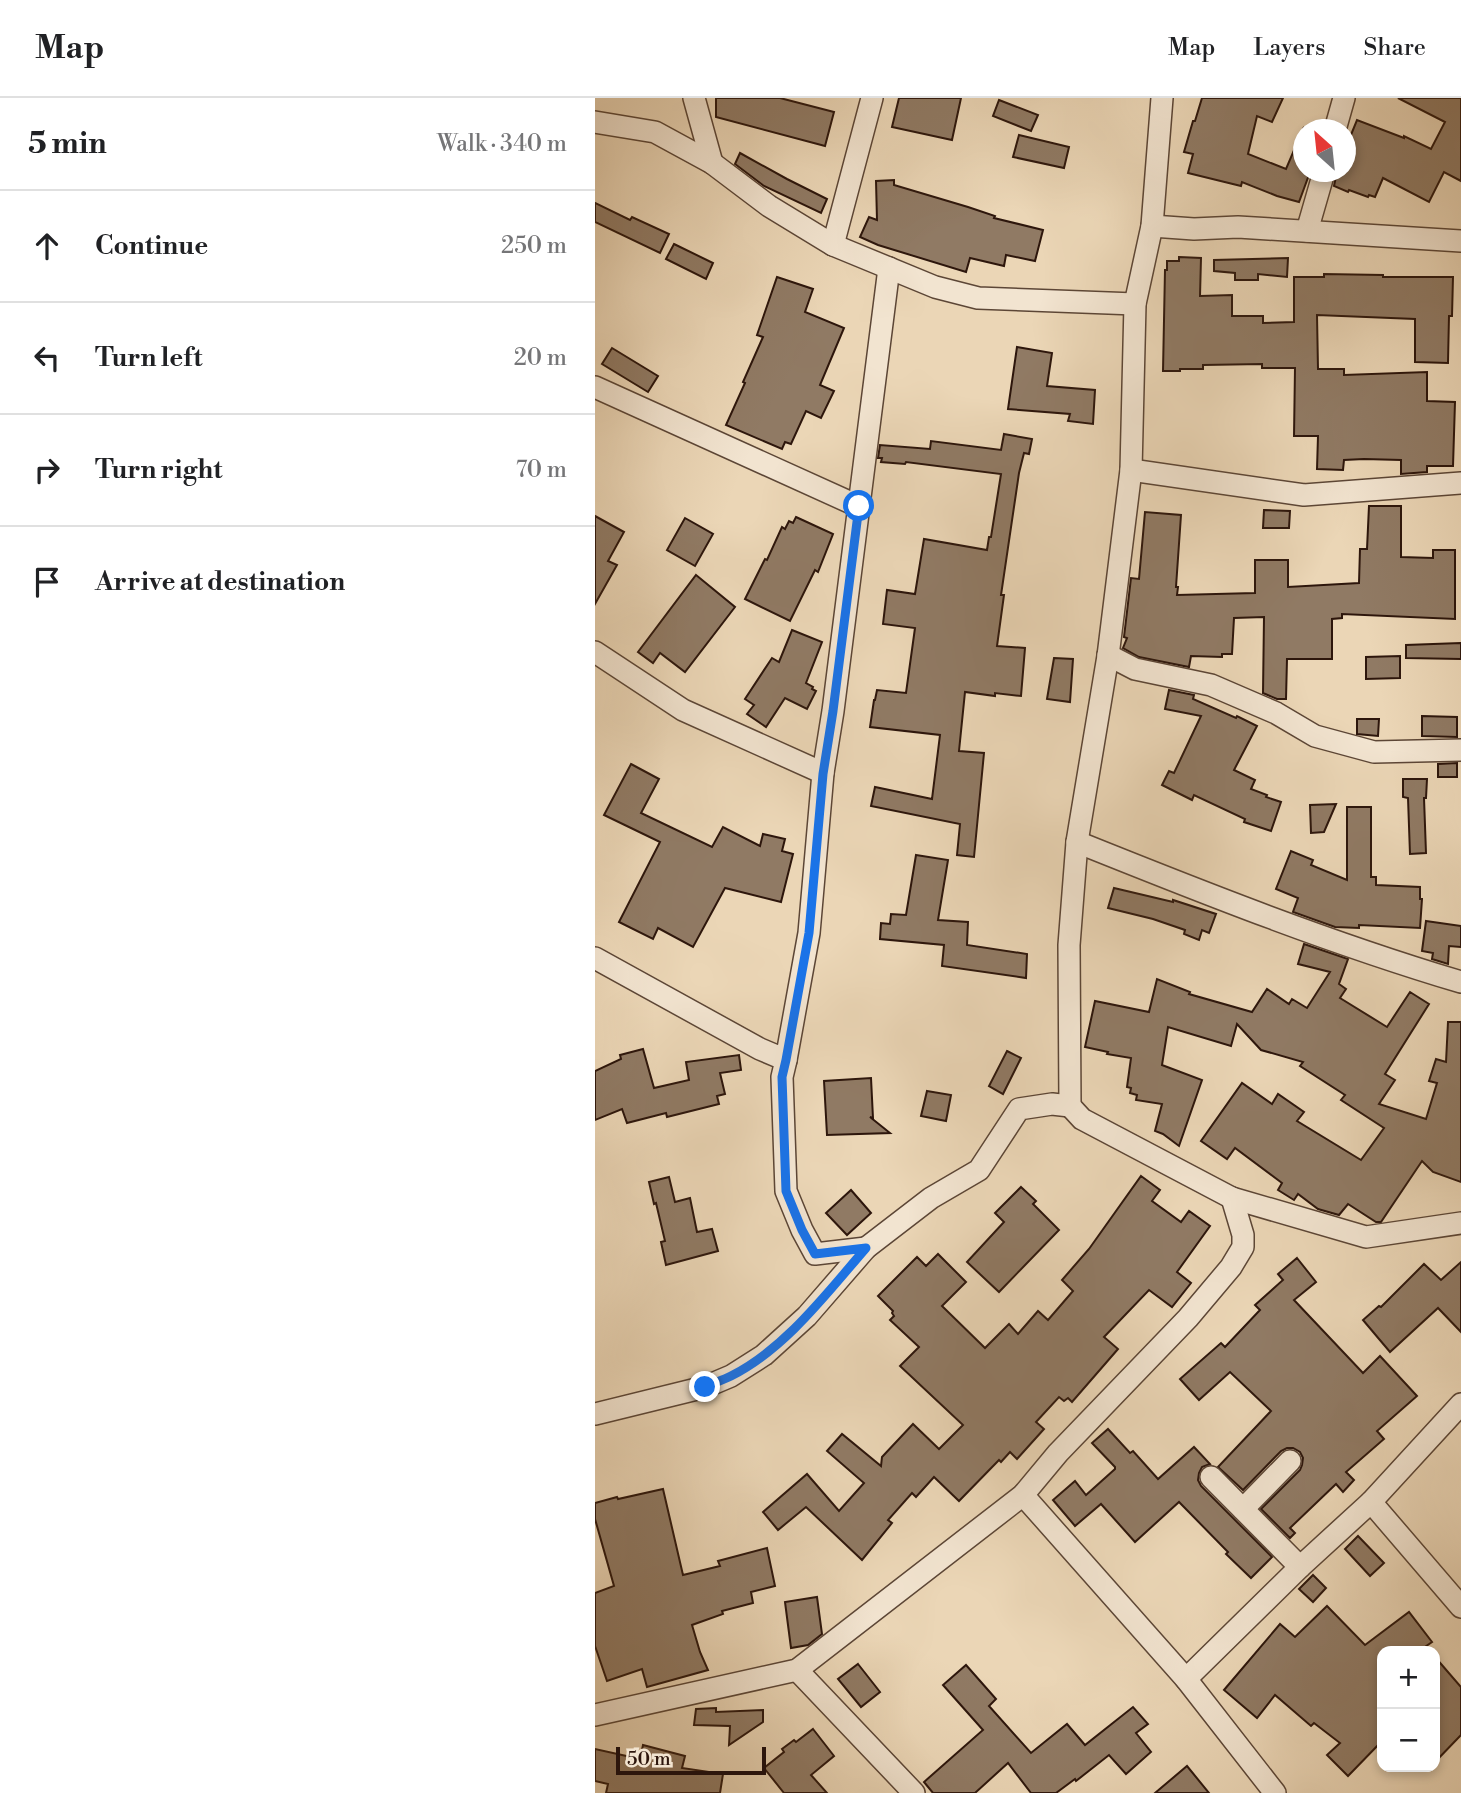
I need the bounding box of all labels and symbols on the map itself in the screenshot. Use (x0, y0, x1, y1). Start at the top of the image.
north arrow (1293, 119, 1356, 182)
route start (843, 490, 874, 521)
route end (689, 1371, 720, 1402)
scale bar (616, 1744, 767, 1776)

